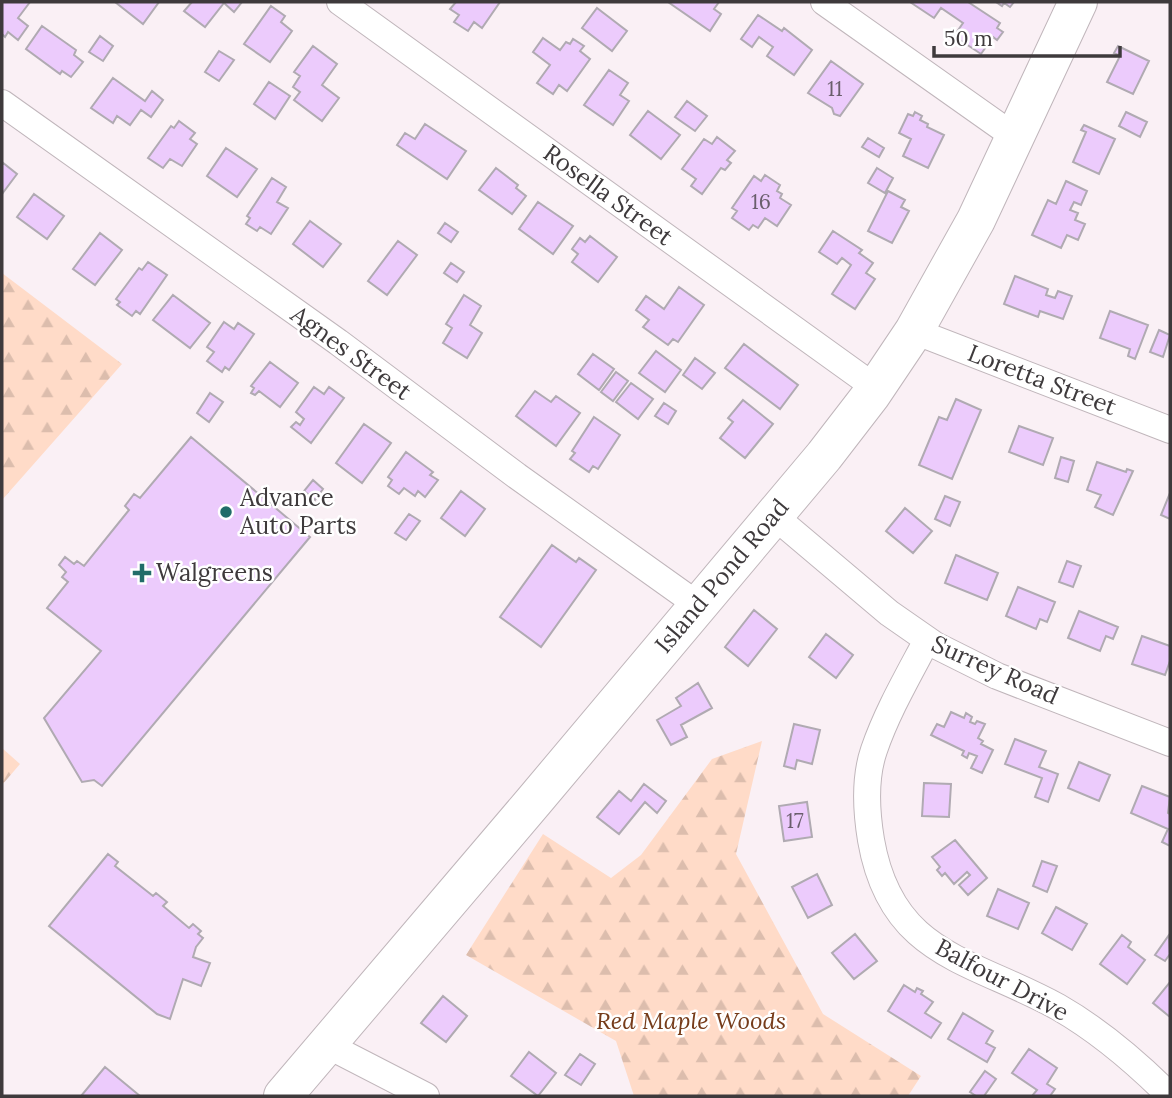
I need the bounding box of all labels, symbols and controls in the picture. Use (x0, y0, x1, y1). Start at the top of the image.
scale bar (934, 14, 1120, 58)
text: 50 m (944, 25, 993, 52)
house number: 11 (827, 75, 843, 102)
street label: Rosella Street (537, 137, 680, 252)
house number: 16 (751, 188, 771, 215)
street label: Agnes Street (284, 298, 418, 407)
street label: Loretta Street (964, 337, 1121, 422)
place label: Advance Auto Parts (239, 482, 357, 541)
street label: Island Pond Road (648, 492, 795, 659)
marker: Advance Auto Parts (218, 504, 234, 520)
place label: Walgreens (156, 557, 273, 588)
marker: Walgreens (134, 565, 150, 581)
street label: Surrey Road (927, 628, 1064, 711)
house number: 17 (786, 807, 804, 834)
street label: Balfour Drive (930, 931, 1074, 1028)
park label: Red Maple Woods (596, 1005, 786, 1036)

